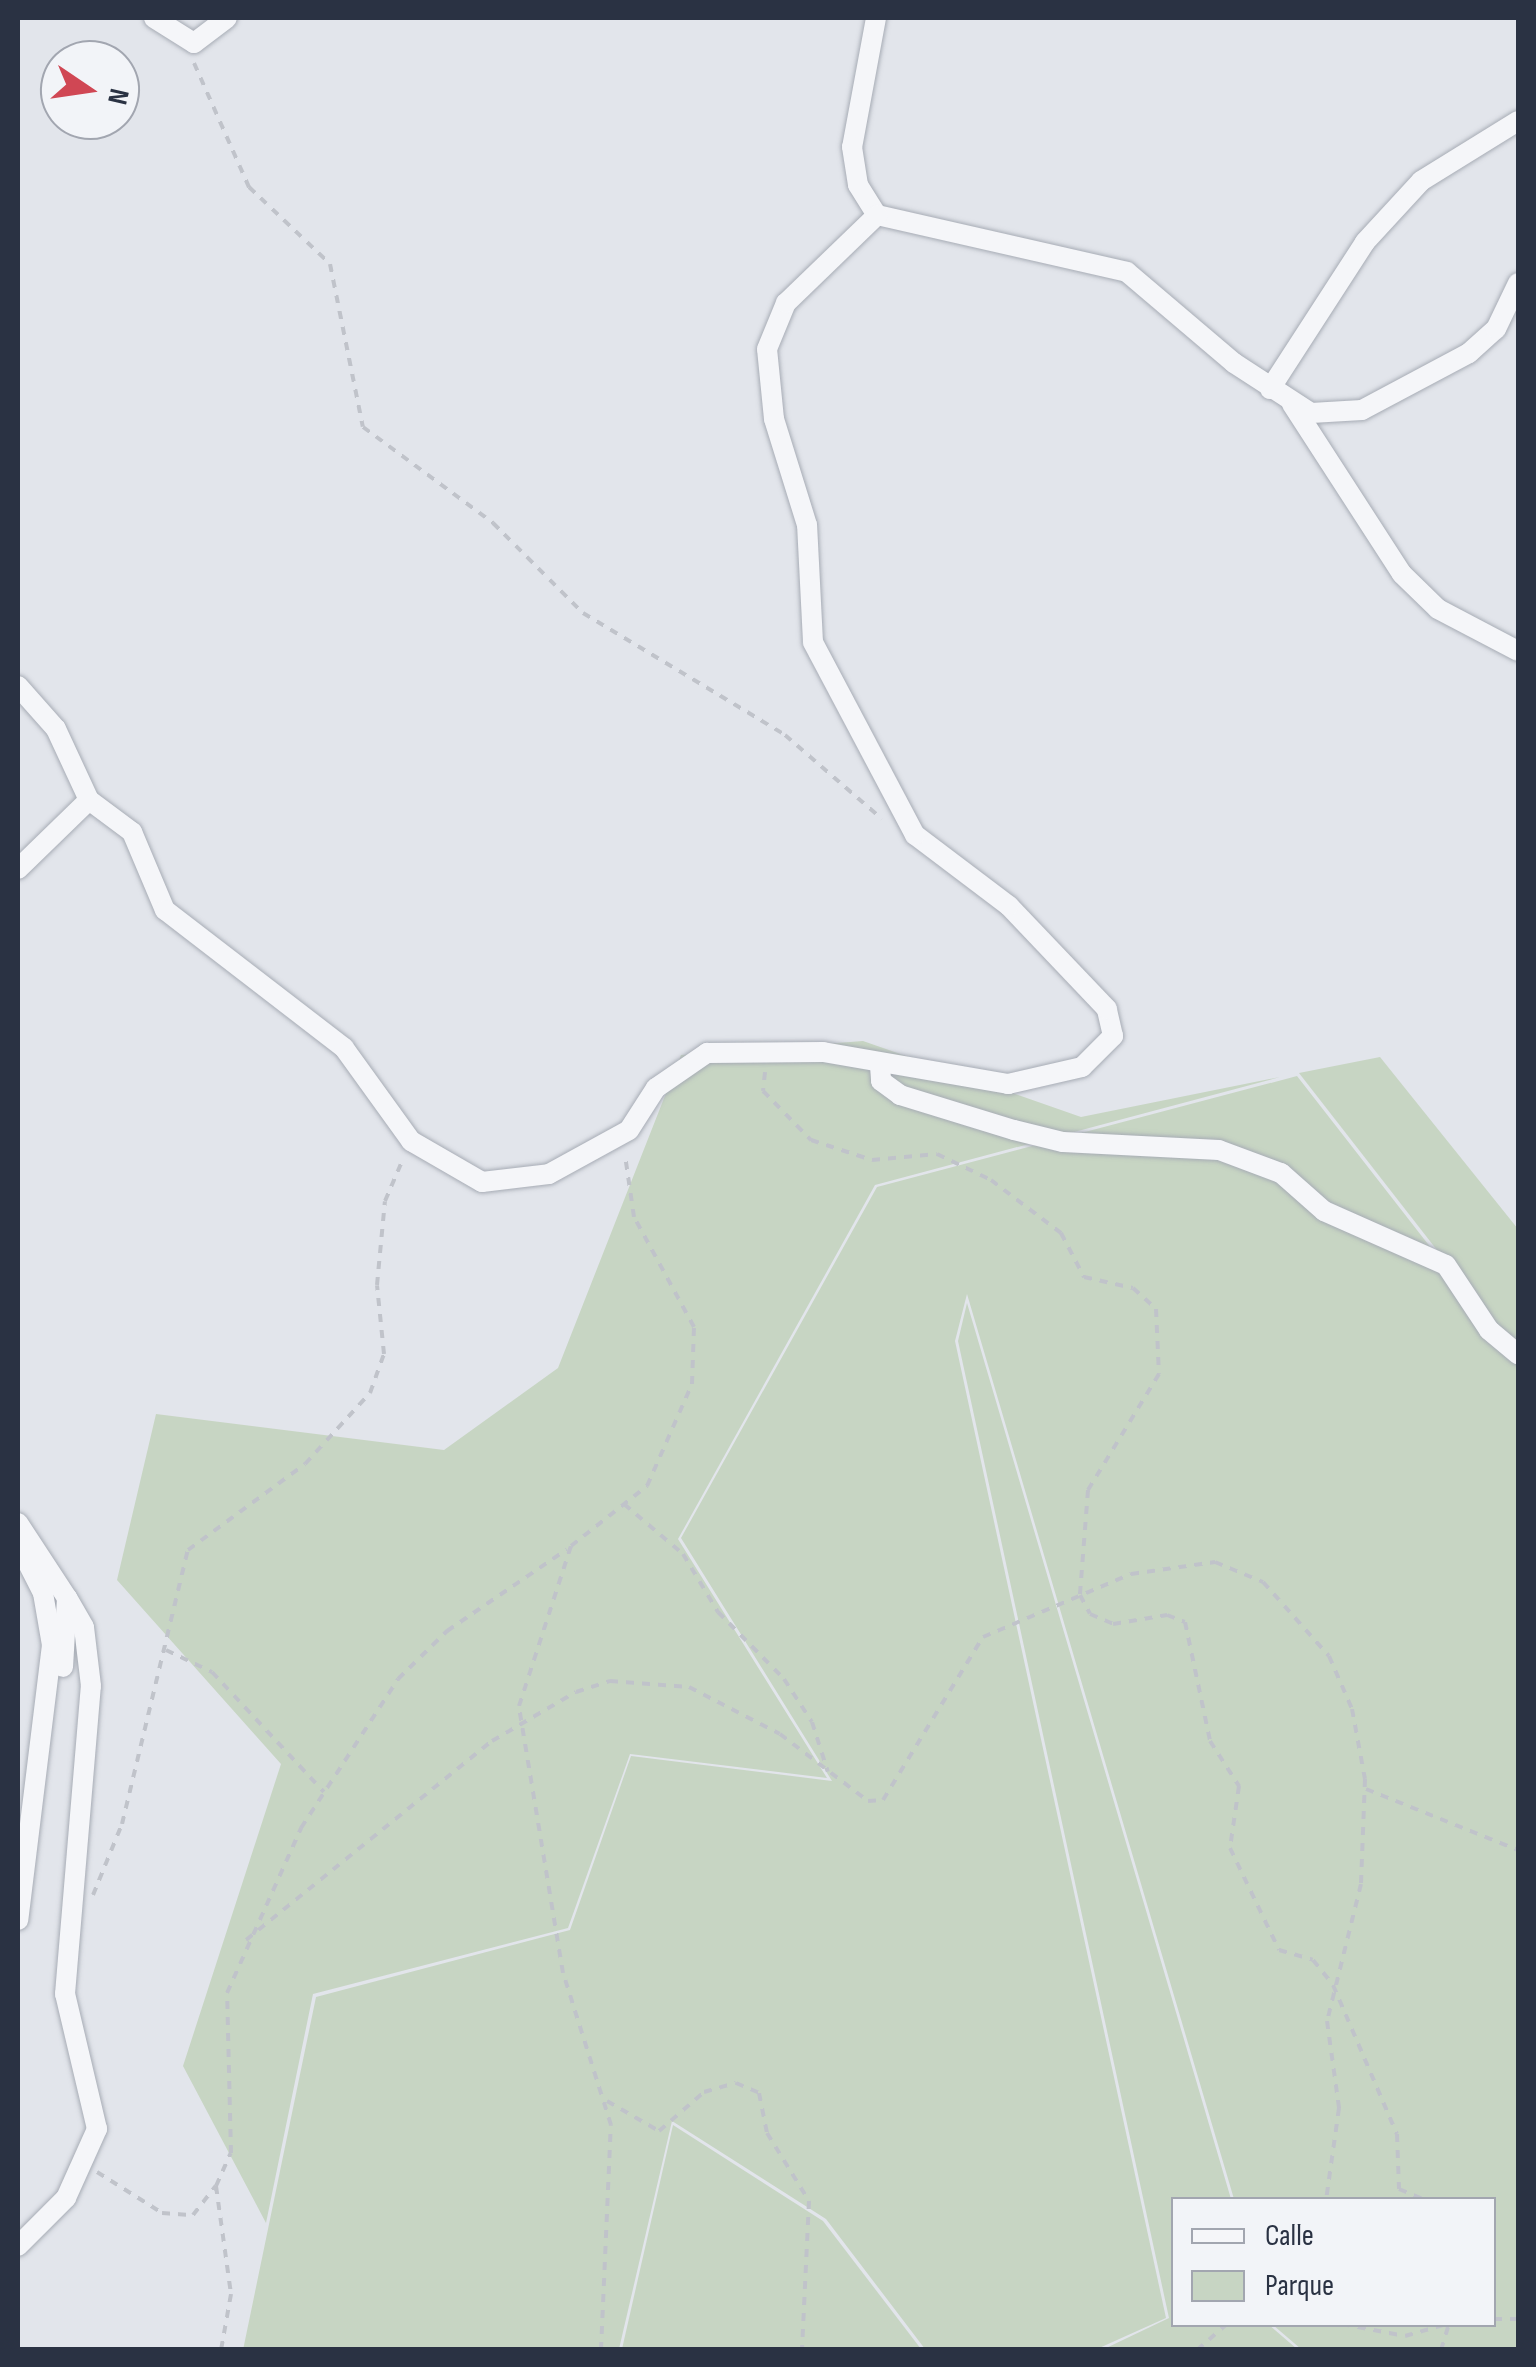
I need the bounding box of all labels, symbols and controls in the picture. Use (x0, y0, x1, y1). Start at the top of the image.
north arrow (40, 40, 140, 140)
text: N (100, 85, 136, 107)
legend (1171, 2197, 1496, 2327)
text: Calle (1265, 2218, 1314, 2254)
text: Parque (1265, 2268, 1334, 2304)

